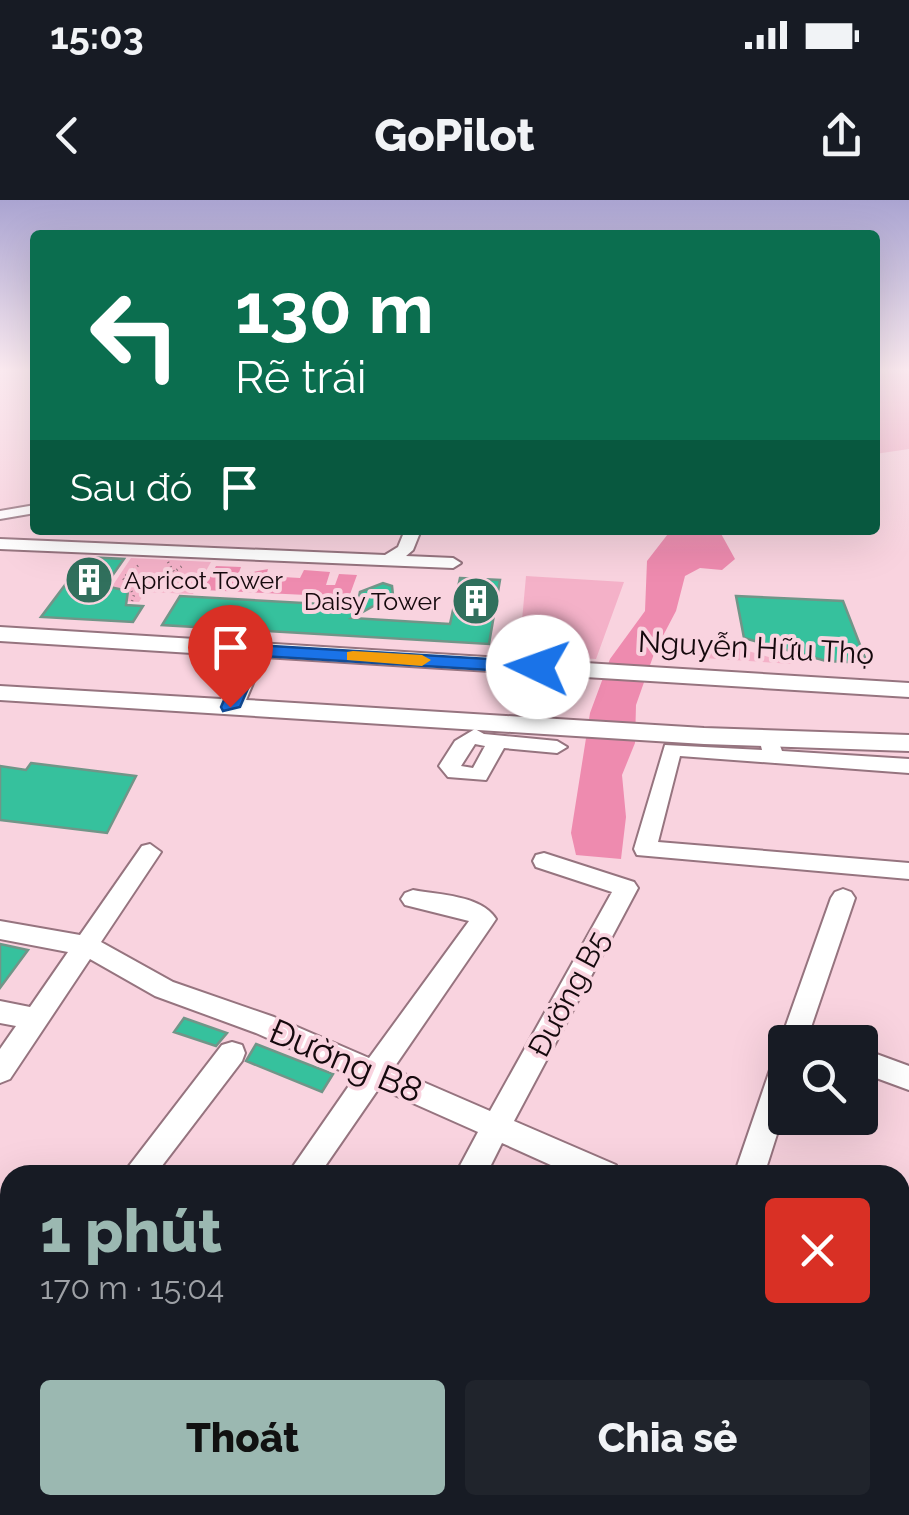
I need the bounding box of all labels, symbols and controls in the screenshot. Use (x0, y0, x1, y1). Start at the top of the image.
text: 15:03 (50, 13, 144, 58)
icon: back (40, 108, 95, 163)
icon: share (814, 108, 869, 163)
text: GoPilot (374, 109, 535, 162)
text: 130 m (235, 267, 434, 349)
icon: left (70, 270, 200, 400)
text: Rẽ trái (235, 351, 367, 404)
icon: arrive (212, 460, 267, 515)
text: Sau đó (70, 465, 192, 510)
building icon: Apricot Tower (63, 554, 115, 606)
place label: Apricot Tower (124, 565, 283, 595)
building icon: Daisy Tower (450, 575, 502, 627)
place label: Daisy Tower (304, 586, 441, 616)
pin (188, 605, 273, 708)
position arrow (486, 615, 590, 719)
icon: arrive (203, 620, 258, 675)
street label: Nguyễn Hữu Thọ (637, 624, 875, 671)
street label: Đường B5 (521, 925, 616, 1063)
street label: Đường B8 (264, 1010, 429, 1111)
map controls (768, 1025, 878, 1135)
button: search (768, 1025, 878, 1135)
text: 1 phút (40, 1196, 222, 1266)
button: close (765, 1198, 870, 1303)
text: 170 m · 15:04 (40, 1269, 224, 1306)
button: Thoát (40, 1380, 445, 1495)
button: Chia sẻ (465, 1380, 870, 1495)

